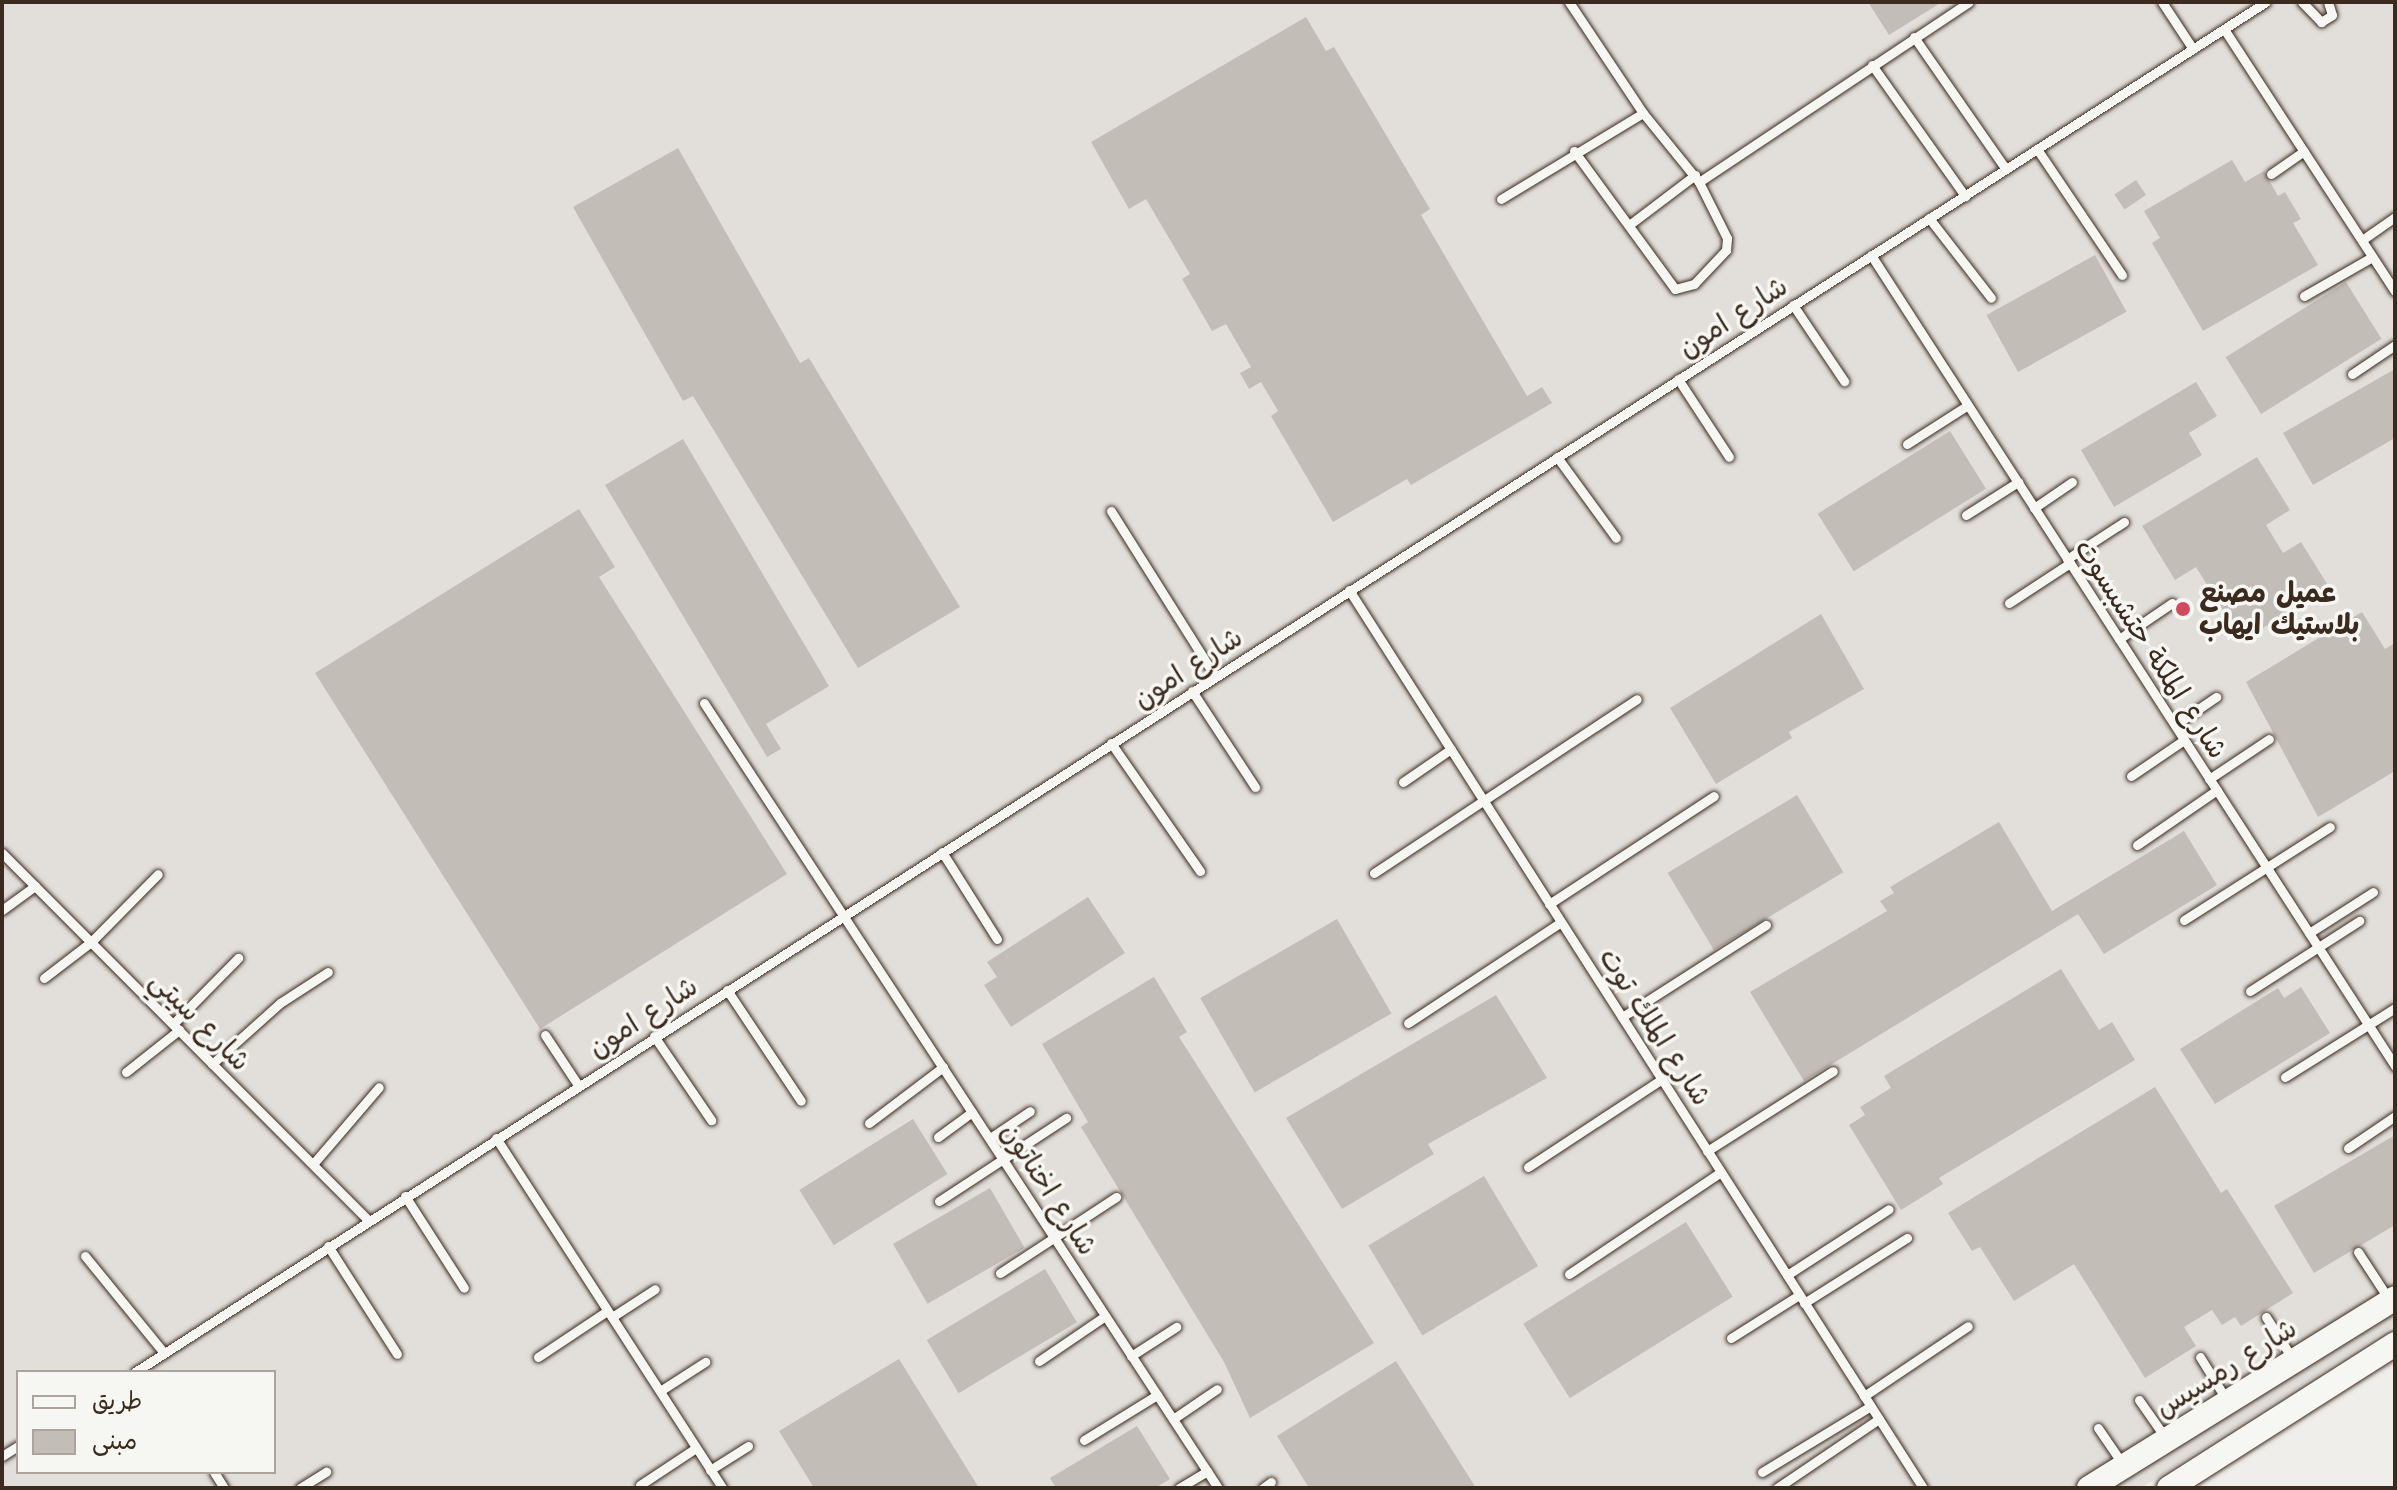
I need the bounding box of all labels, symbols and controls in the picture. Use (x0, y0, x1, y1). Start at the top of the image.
street label: شارع امون (1672, 269, 1794, 365)
street label: شارع الملكة حتشبسوت (2067, 533, 2235, 765)
place label: عميل مصنع بلاستيك ايهاب (2199, 576, 2359, 642)
marker: عميل مصنع بلاستيك ايهاب (2174, 600, 2192, 618)
street label: شارع امون (1127, 620, 1249, 716)
street label: شارع الملك توت (1592, 942, 1718, 1112)
street label: شارع سيتي (143, 964, 257, 1078)
street label: شارع امون (582, 969, 704, 1065)
street label: شارع اخناتون (994, 1116, 1104, 1262)
street label: شارع رمسيس (2149, 1311, 2303, 1425)
legend (16, 1370, 276, 1474)
text: طريق (92, 1387, 142, 1415)
text: مبنى (92, 1427, 137, 1455)

